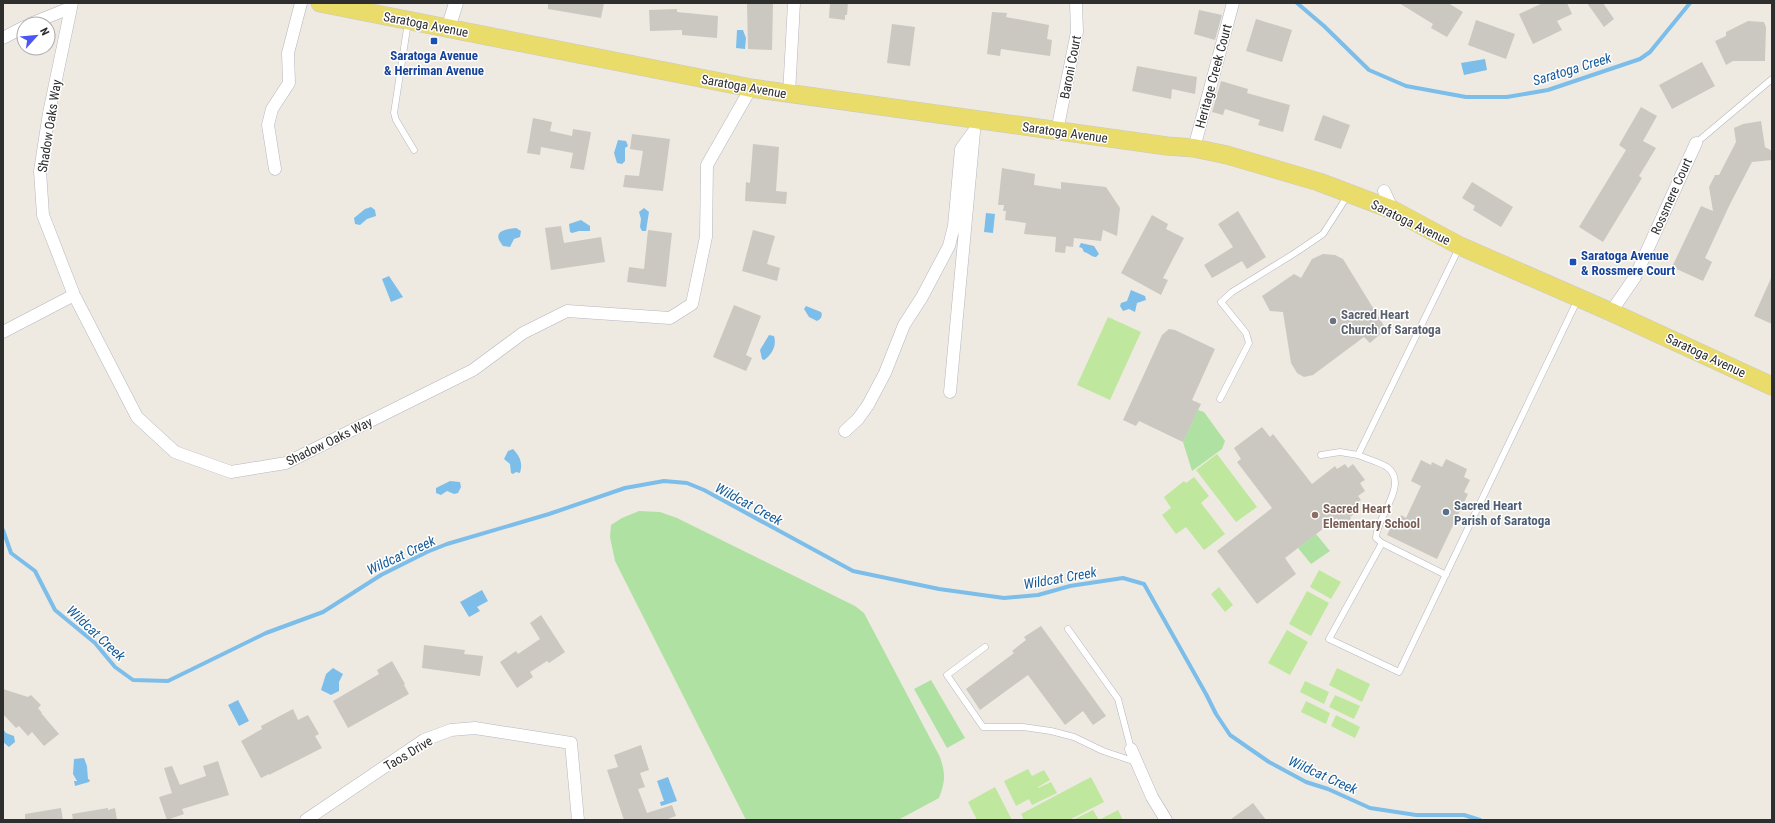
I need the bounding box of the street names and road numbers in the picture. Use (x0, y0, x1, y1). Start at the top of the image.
street label: Saratoga Avenue (382, 9, 470, 40)
street label: Heritage Creek Court (1192, 22, 1235, 130)
street label: Baroni Court (1057, 34, 1084, 100)
street label: Saratoga Avenue (700, 72, 788, 101)
street label: Shadow Oaks Way (35, 78, 64, 174)
street label: Saratoga Avenue (1021, 119, 1109, 146)
street label: Rossmere Court (1648, 155, 1695, 237)
street label: Saratoga Avenue (1369, 197, 1453, 248)
street label: Saratoga Avenue (1664, 330, 1748, 380)
street label: Shadow Oaks Way (284, 414, 375, 469)
street label: Taos Drive (381, 733, 435, 774)

